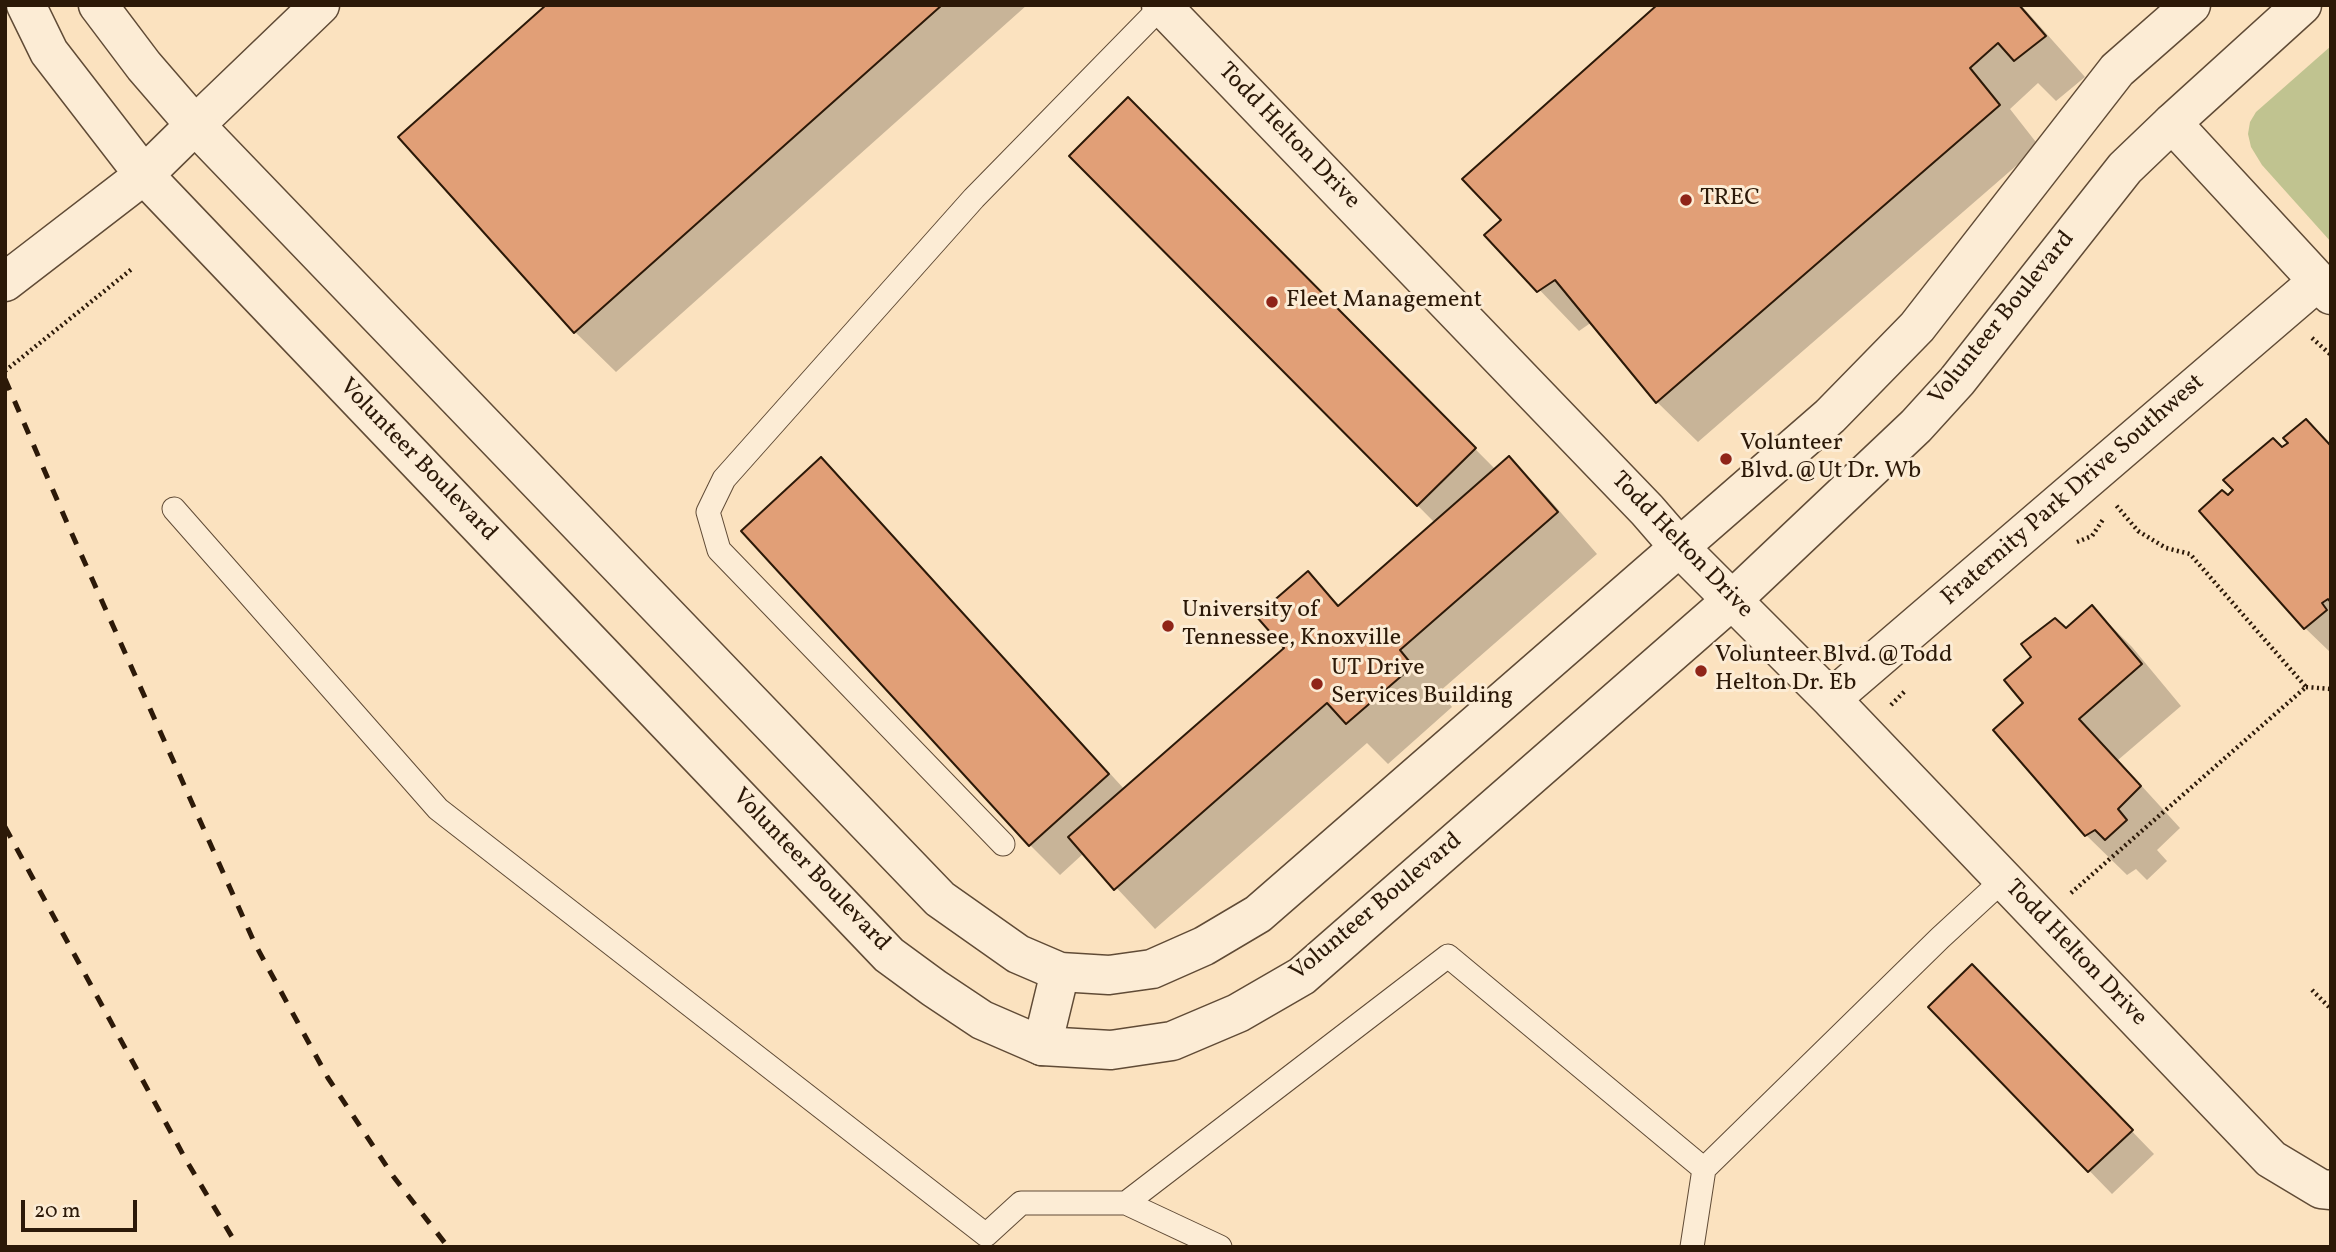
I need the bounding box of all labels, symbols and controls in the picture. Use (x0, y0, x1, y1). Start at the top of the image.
street label: Todd Helton Drive (1211, 58, 1365, 216)
place label: TREC (1700, 186, 1760, 214)
marker: TREC (1678, 192, 1694, 208)
street label: Volunteer Boulevard (1924, 226, 2082, 412)
place label: Fleet Management (1286, 288, 1482, 316)
marker: Fleet Management (1264, 294, 1280, 310)
street label: Fraternity Park Drive Southwest (1937, 369, 2211, 613)
street label: Volunteer Boulevard (332, 374, 502, 548)
place label: Volunteer Blvd.@Ut Dr. Wb (1740, 431, 1921, 487)
marker: Volunteer Blvd.@Ut Dr. Wb (1718, 451, 1734, 467)
street label: Todd Helton Drive (1604, 467, 1758, 625)
place label: University of Tennessee, Knoxville (1182, 598, 1401, 654)
marker: University of Tennessee, Knoxville (1160, 618, 1176, 634)
place label: Volunteer Blvd.@Todd Helton Dr. Eb (1715, 643, 1952, 699)
place label: UT Drive Services Building (1331, 656, 1513, 712)
marker: Volunteer Blvd.@Todd Helton Dr. Eb (1693, 663, 1709, 679)
marker: UT Drive Services Building (1309, 676, 1325, 692)
street label: Volunteer Boulevard (725, 784, 895, 958)
street label: Volunteer Boulevard (1285, 828, 1469, 988)
street label: Todd Helton Drive (1998, 875, 2152, 1033)
scale bar (24, 1186, 140, 1230)
text: 20 m (34, 1197, 80, 1226)

